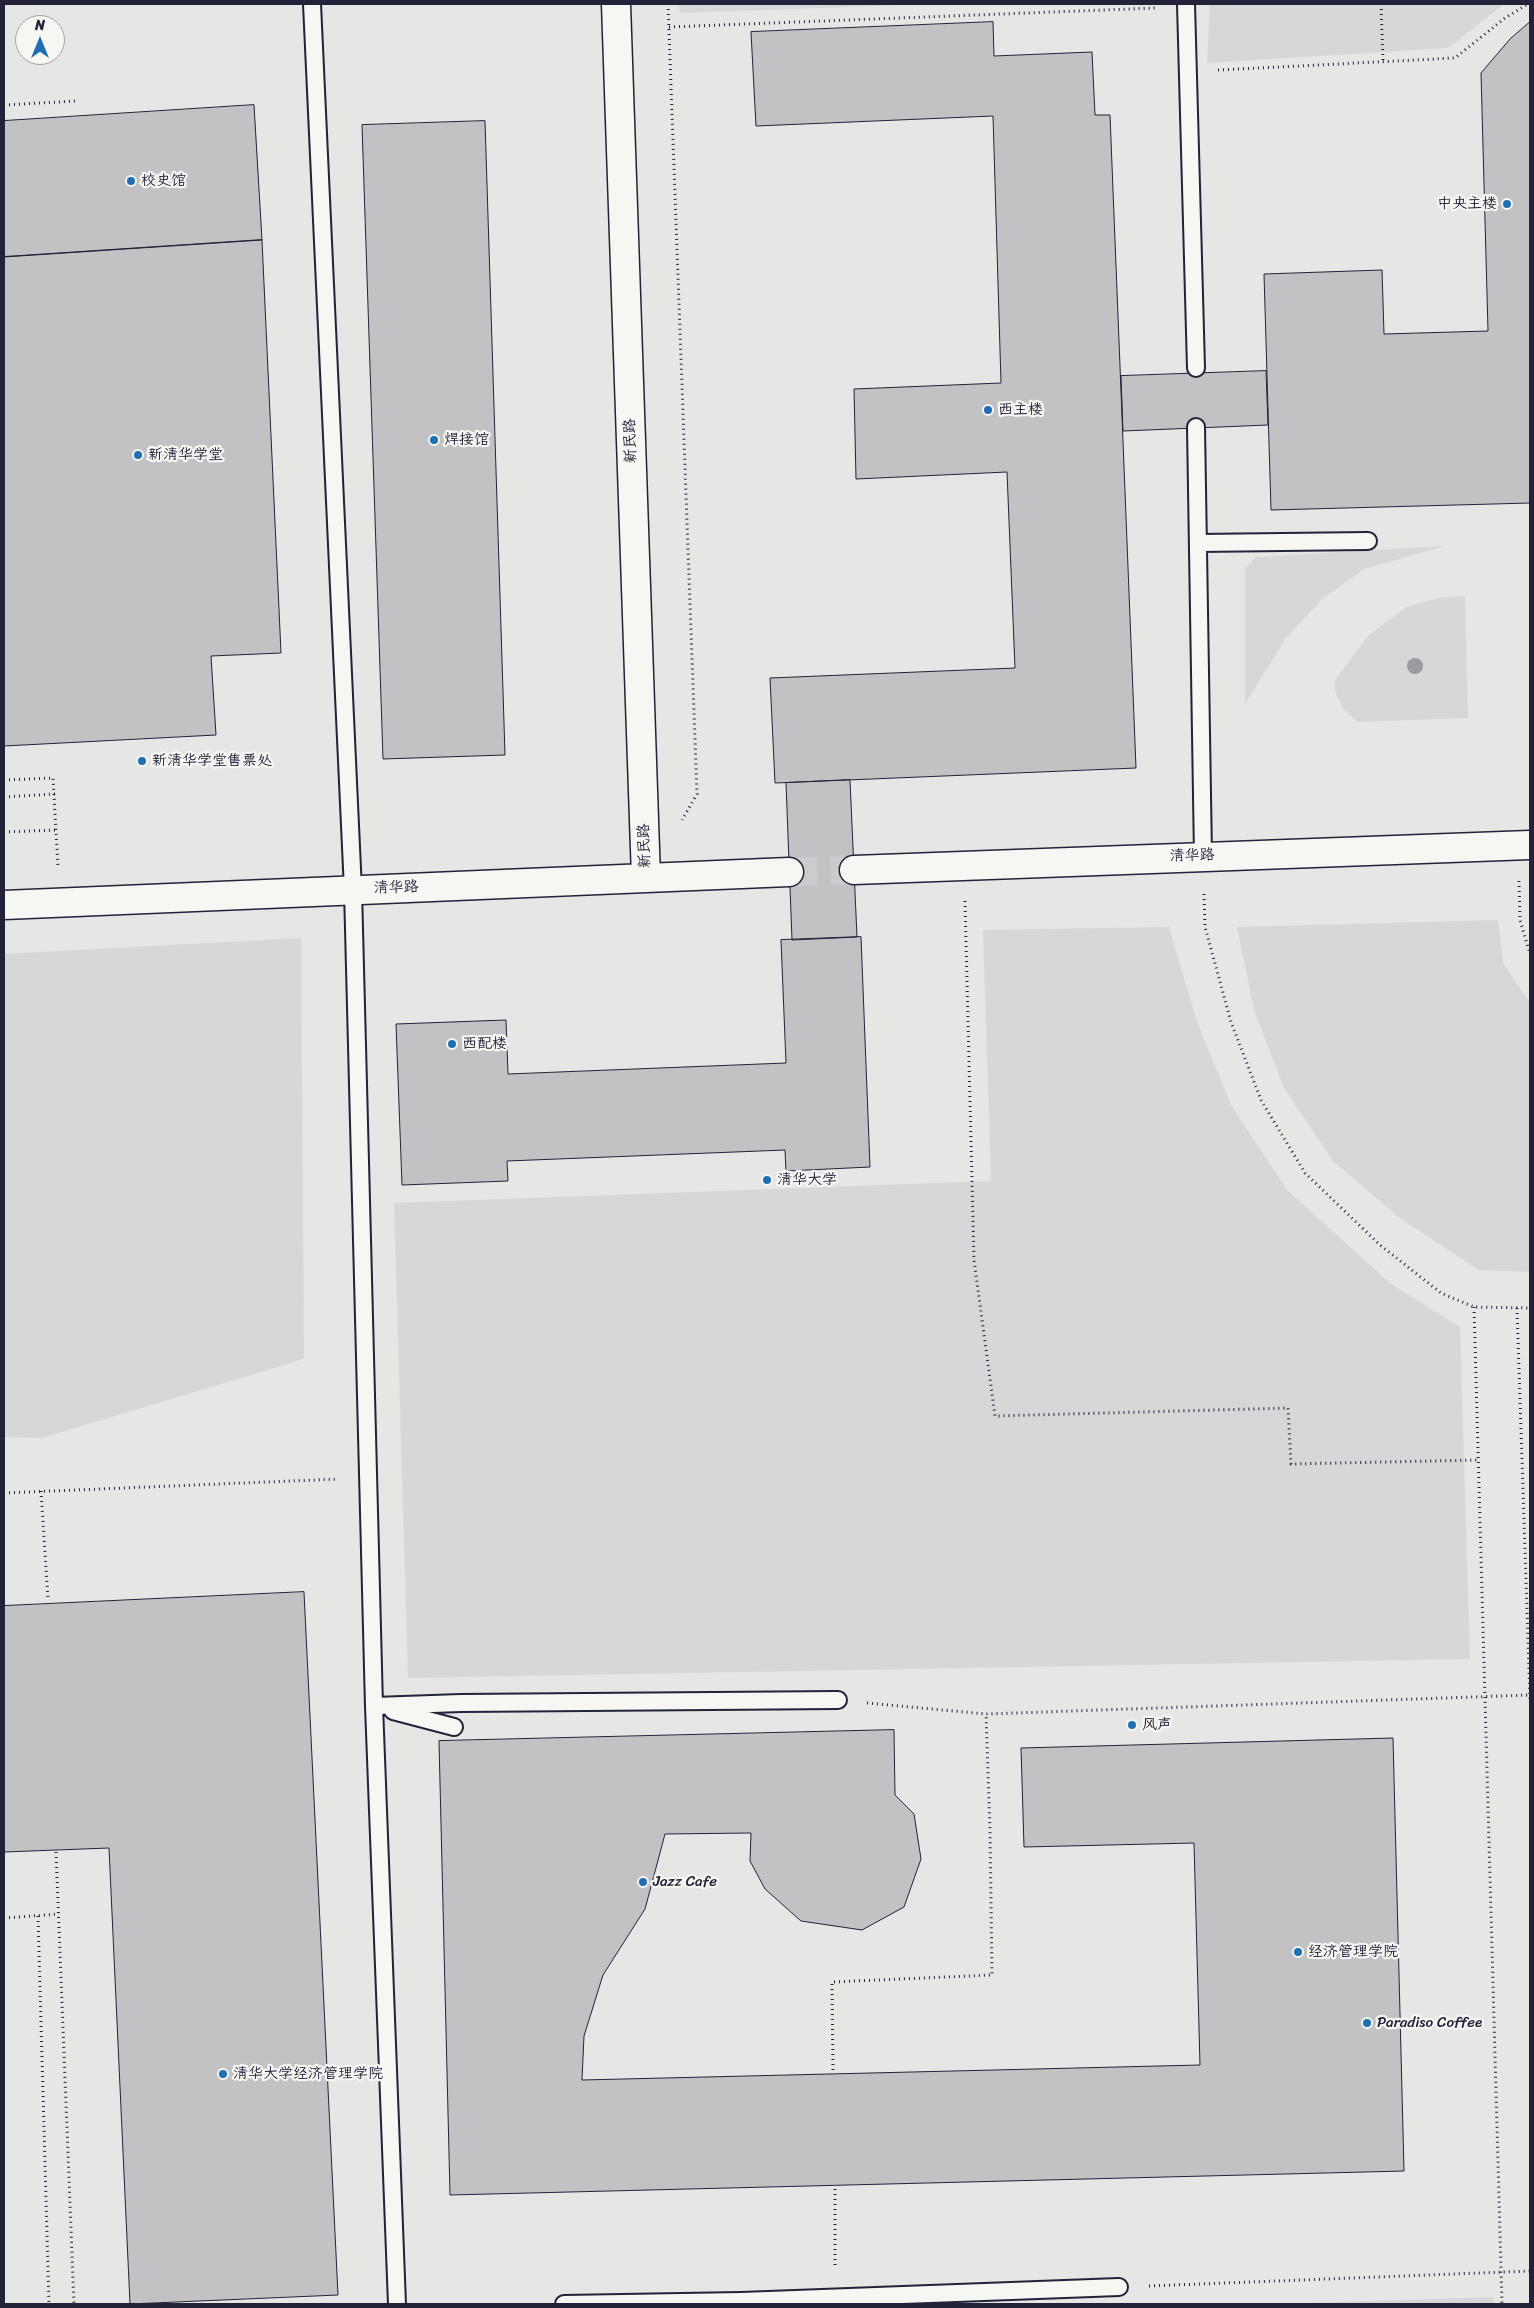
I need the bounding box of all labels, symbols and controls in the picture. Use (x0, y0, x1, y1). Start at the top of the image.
text: N (35, 13, 45, 38)
north arrow (15, 15, 65, 65)
place label: 校史馆 (141, 172, 186, 190)
marker: 校史馆 (125, 175, 137, 187)
place label: 中央主楼 (1437, 195, 1497, 213)
marker: 中央主楼 (1501, 198, 1513, 210)
place label: 西主楼 (998, 401, 1043, 419)
marker: 西主楼 (982, 404, 994, 416)
street label: 新民路 (621, 418, 641, 464)
place label: 焊接馆 (444, 431, 489, 449)
marker: 焊接馆 (428, 434, 440, 446)
place label: 新清华学堂 (148, 446, 223, 464)
marker: 新清华学堂 (132, 449, 144, 461)
place label: 新清华学堂售票处 (152, 752, 272, 770)
marker: 新清华学堂售票处 (136, 755, 148, 767)
street label: 新民路 (635, 823, 655, 869)
street label: 清华路 (1169, 846, 1215, 866)
street label: 清华路 (373, 878, 419, 898)
place label: 西配楼 (462, 1035, 507, 1053)
marker: 西配楼 (446, 1038, 458, 1050)
place label: 清华大学 (777, 1171, 837, 1189)
marker: 清华大学 (761, 1174, 773, 1186)
place label: 风声 (1142, 1716, 1172, 1734)
marker: 风声 (1126, 1719, 1138, 1731)
place label: Jazz Cafe (653, 1873, 717, 1891)
marker: Jazz Cafe (637, 1876, 649, 1888)
place label: 经济管理学院 (1308, 1943, 1398, 1961)
marker: 经济管理学院 (1292, 1946, 1304, 1958)
place label: Paradiso Coffee (1377, 2014, 1482, 2032)
marker: Paradiso Coffee (1361, 2017, 1373, 2029)
place label: 清华大学经济管理学院 (233, 2065, 383, 2083)
marker: 清华大学经济管理学院 (217, 2068, 229, 2080)

